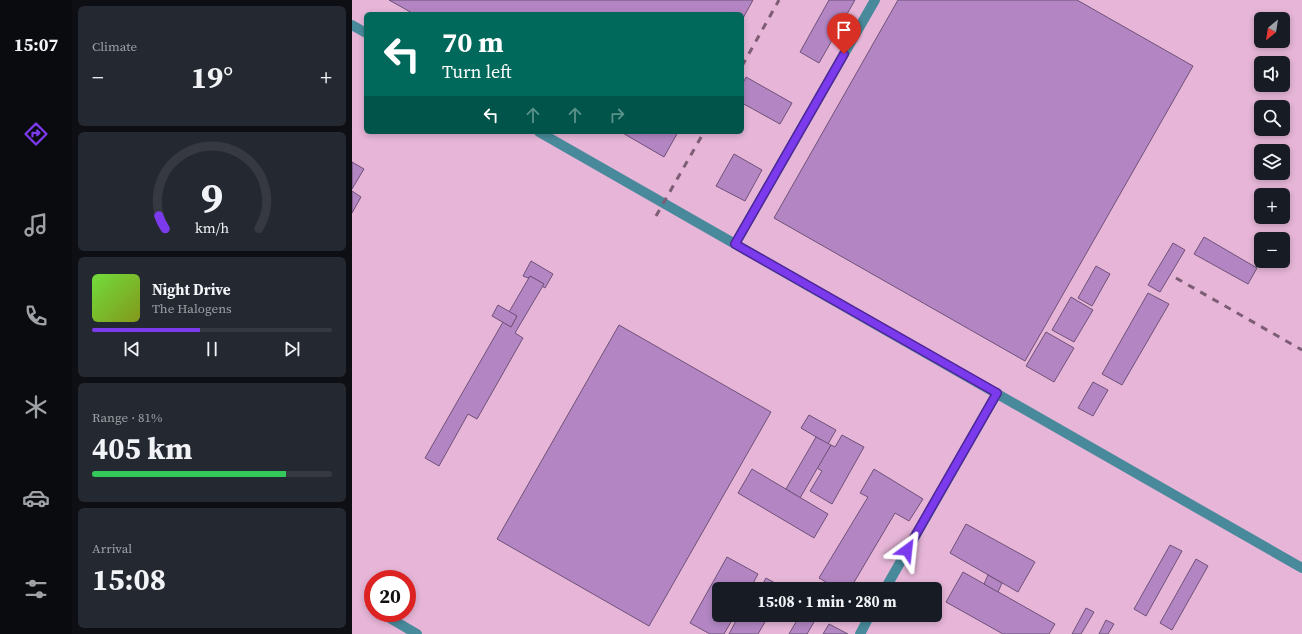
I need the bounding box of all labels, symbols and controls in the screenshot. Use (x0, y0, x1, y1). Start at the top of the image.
north arrow (1254, 12, 1290, 48)
map controls (1254, 12, 1290, 268)
pin (827, 13, 861, 54)
icon: arrive (833, 19, 855, 41)
text: 70 m (442, 23, 504, 61)
icon: left (376, 28, 428, 80)
text: 15:07 (14, 32, 58, 57)
text: Climate (92, 38, 137, 55)
button: sound (1254, 56, 1290, 92)
text: 19° (191, 57, 233, 98)
text: Turn left (442, 59, 512, 84)
text: − (92, 62, 104, 92)
text: + (320, 62, 332, 92)
button: search (1254, 100, 1290, 136)
icon: left (480, 104, 502, 126)
icon: ahead (522, 104, 544, 126)
icon: ahead (564, 104, 586, 126)
icon: right (606, 104, 628, 126)
icon: directions (22, 120, 50, 148)
button: layers (1254, 144, 1290, 180)
text: 9 (201, 169, 223, 226)
button: + (1254, 188, 1290, 224)
icon: music (22, 211, 50, 239)
text: km/h (195, 218, 229, 238)
button: − (1254, 232, 1290, 268)
text: Night Drive (152, 279, 231, 300)
text: The Halogens (152, 300, 232, 317)
icon: phone (22, 302, 50, 330)
icon: previous (121, 338, 143, 360)
icon: pause (201, 338, 223, 360)
icon: next (281, 338, 303, 360)
icon: climate (22, 393, 50, 421)
text: Range · 81% (92, 409, 163, 426)
text: 405 km (92, 428, 192, 469)
icon: car (22, 484, 50, 512)
position arrow (886, 529, 928, 571)
text: Arrival (92, 540, 132, 557)
text: 15:08 (92, 559, 166, 600)
speed limit sign: 20 (364, 570, 416, 622)
icon: filters (22, 575, 50, 603)
text: 15:08 · 1 min · 280 m (758, 591, 897, 612)

